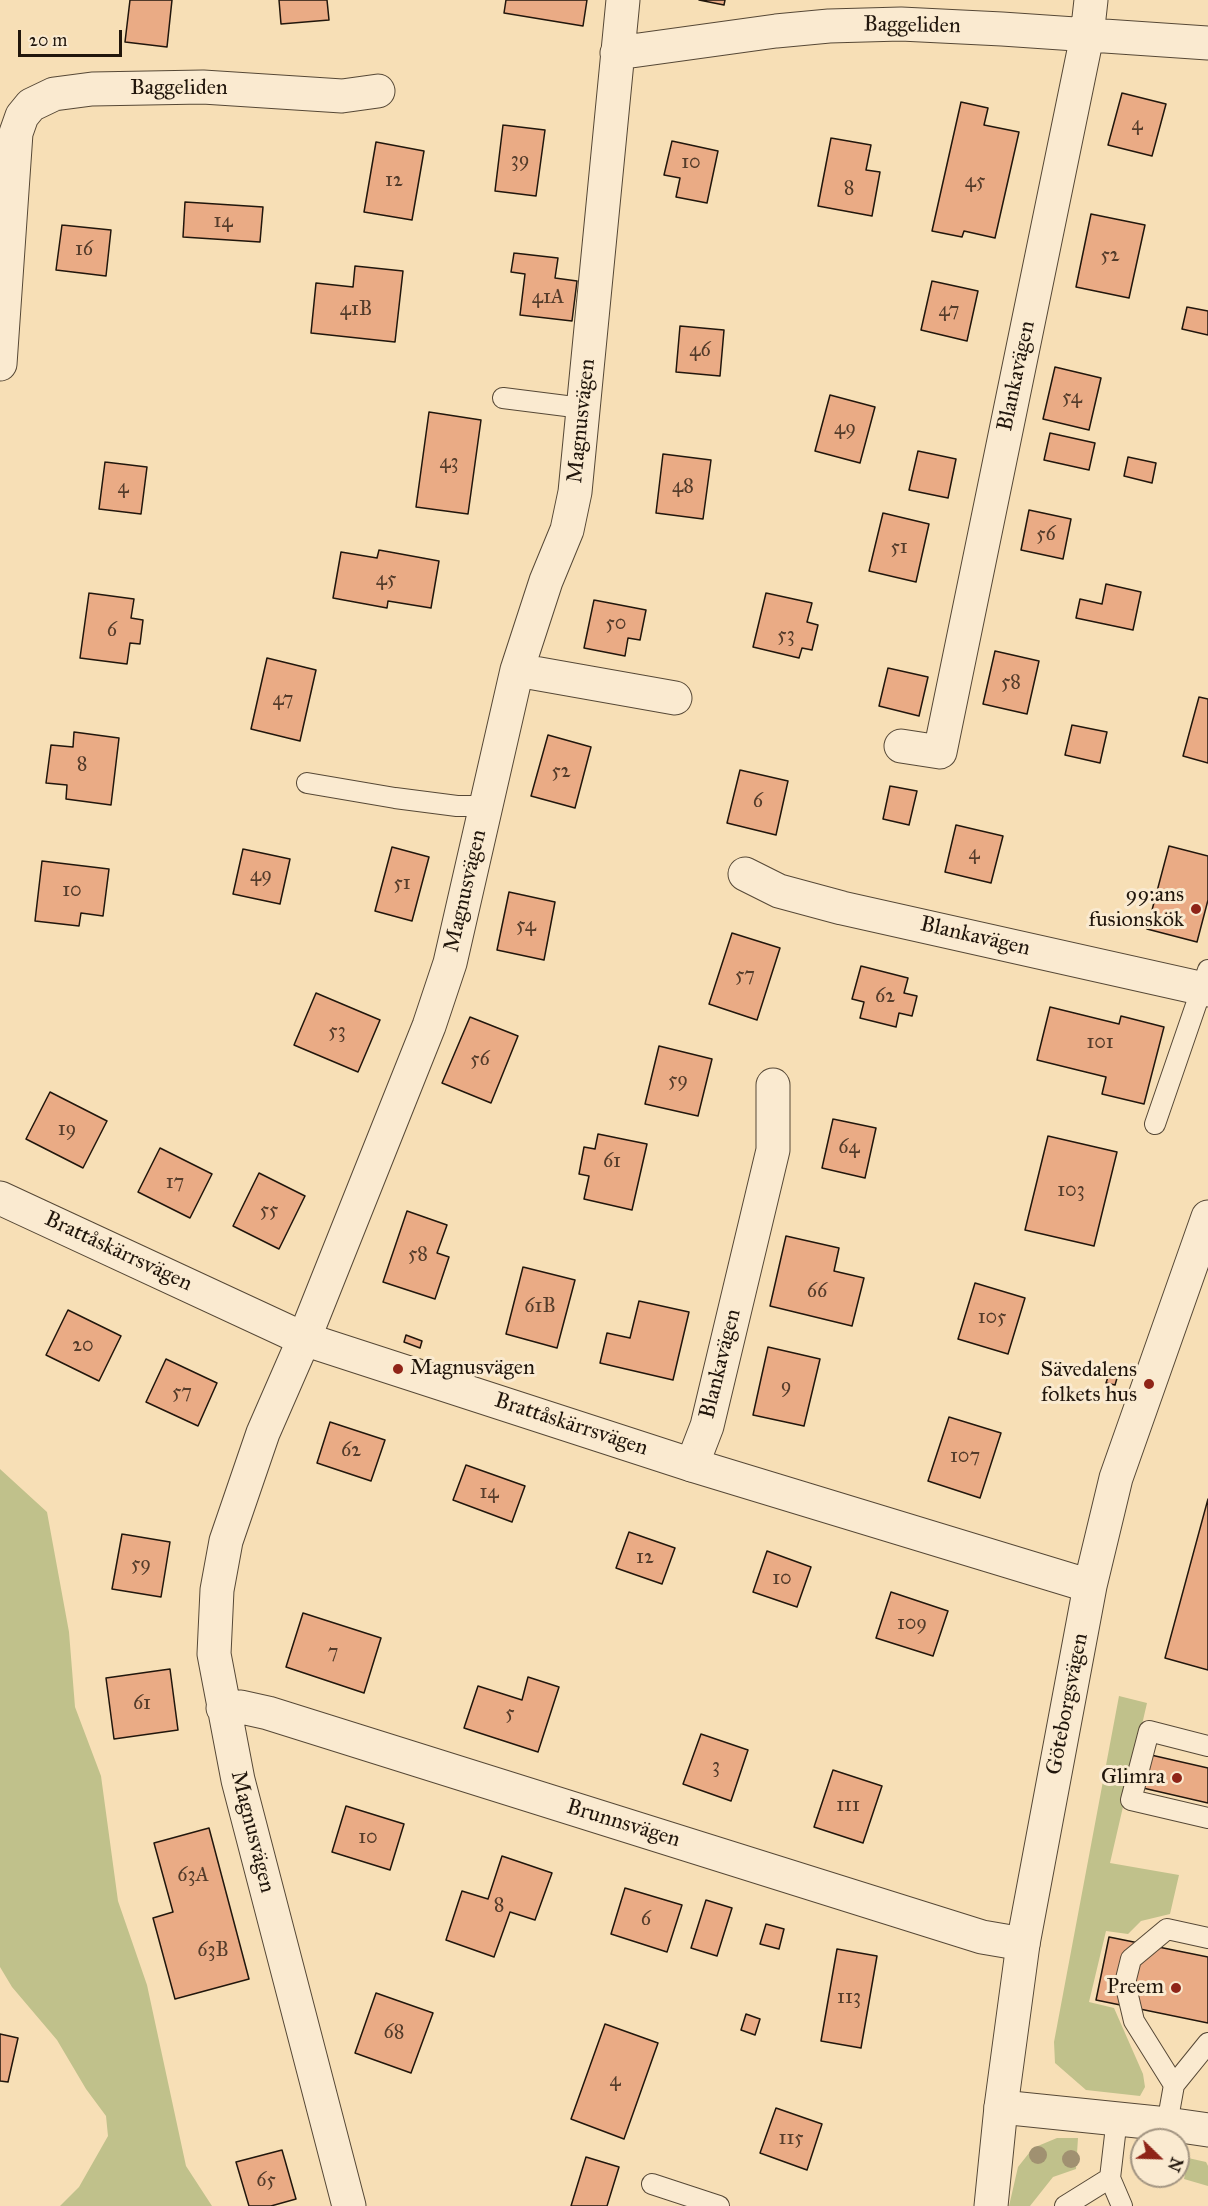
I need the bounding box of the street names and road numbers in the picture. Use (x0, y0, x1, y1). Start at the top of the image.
street label: Baggeliden (863, 12, 961, 40)
street label: Baggeliden (130, 76, 228, 102)
street label: Blankavägen (992, 318, 1042, 434)
street label: Magnusvägen (562, 358, 602, 484)
street label: Magnusvägen (439, 827, 493, 955)
street label: Blankavägen (917, 912, 1033, 962)
street label: Brattåskärrsvägen (40, 1206, 196, 1298)
street label: Blankavägen (695, 1306, 747, 1422)
street label: Brattåskärrsvägen (491, 1388, 651, 1462)
street label: Göteborgsvägen (1041, 1631, 1095, 1777)
street label: Magnusvägen (224, 1768, 280, 1896)
street label: Brunnsvägen (563, 1794, 683, 1854)

